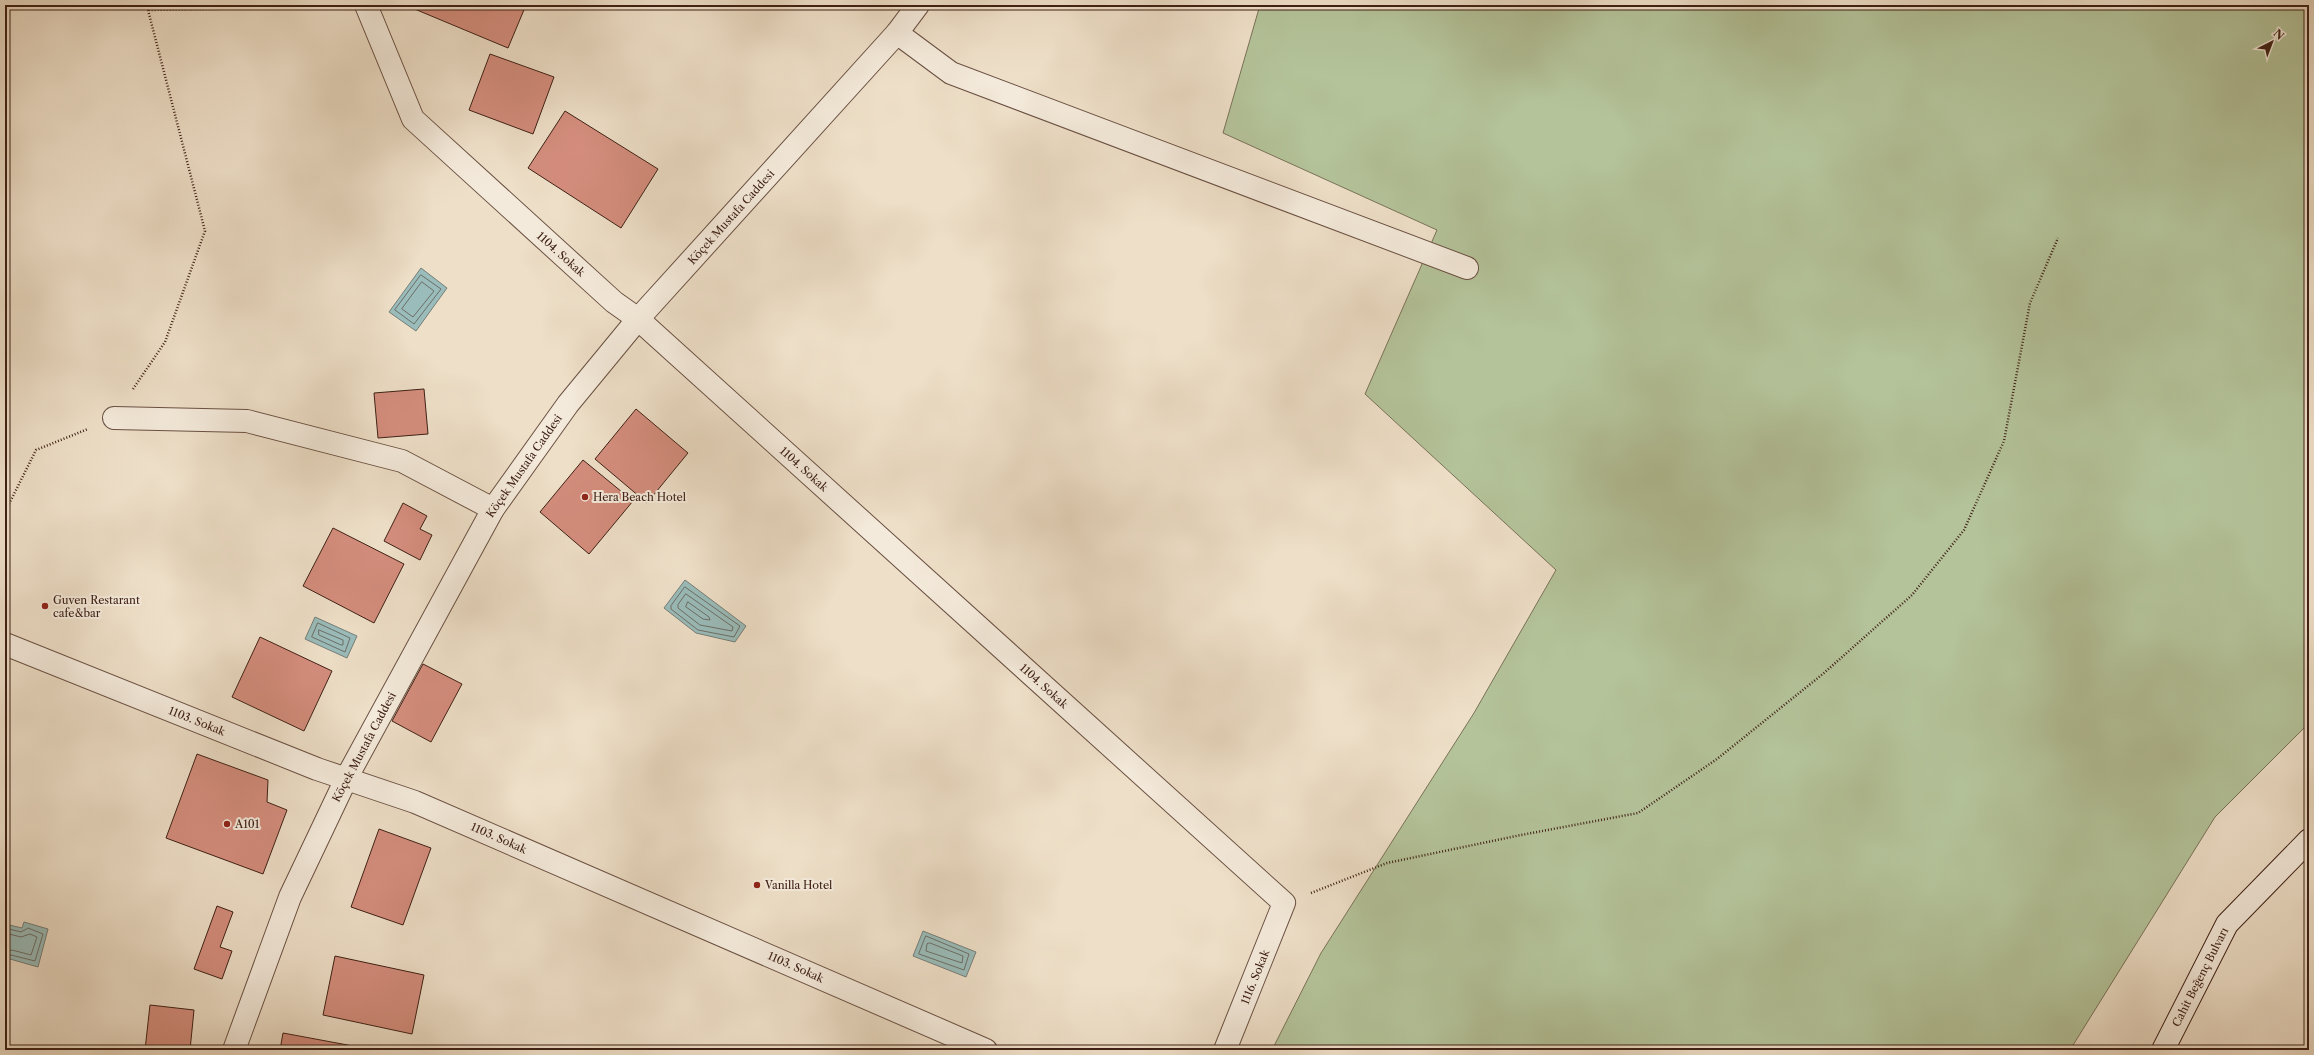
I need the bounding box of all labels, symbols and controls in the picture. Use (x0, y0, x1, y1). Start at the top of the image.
north arrow (2252, 22, 2292, 62)
text: N (2270, 26, 2287, 43)
street label: Köçek Mustafa Caddesi (685, 166, 778, 267)
street label: 1104. Sokak (534, 229, 588, 280)
street label: Köçek Mustafa Caddesi (483, 411, 565, 520)
street label: 1104. Sokak (777, 444, 831, 495)
place label: Hera Beach Hotel (593, 490, 687, 504)
marker: Hera Beach Hotel (580, 492, 590, 502)
place label: Guven Restarant cafe&bar (53, 593, 140, 620)
marker: Guven Restarant cafe&bar (40, 601, 50, 611)
street label: 1104. Sokak (1017, 661, 1071, 712)
street label: Köçek Mustafa Caddesi (329, 689, 399, 804)
street label: 1103. Sokak (167, 703, 228, 739)
place label: A101 (234, 817, 260, 831)
marker: A101 (222, 819, 232, 829)
street label: 1103. Sokak (469, 819, 530, 857)
place label: Vanilla Hotel (764, 878, 833, 892)
marker: Vanilla Hotel (752, 880, 762, 890)
street label: Cahit Beğenç Bulvarı (2169, 924, 2231, 1029)
street label: 1116. Sokak (1238, 947, 1273, 1006)
street label: 1103. Sokak (766, 948, 827, 986)

